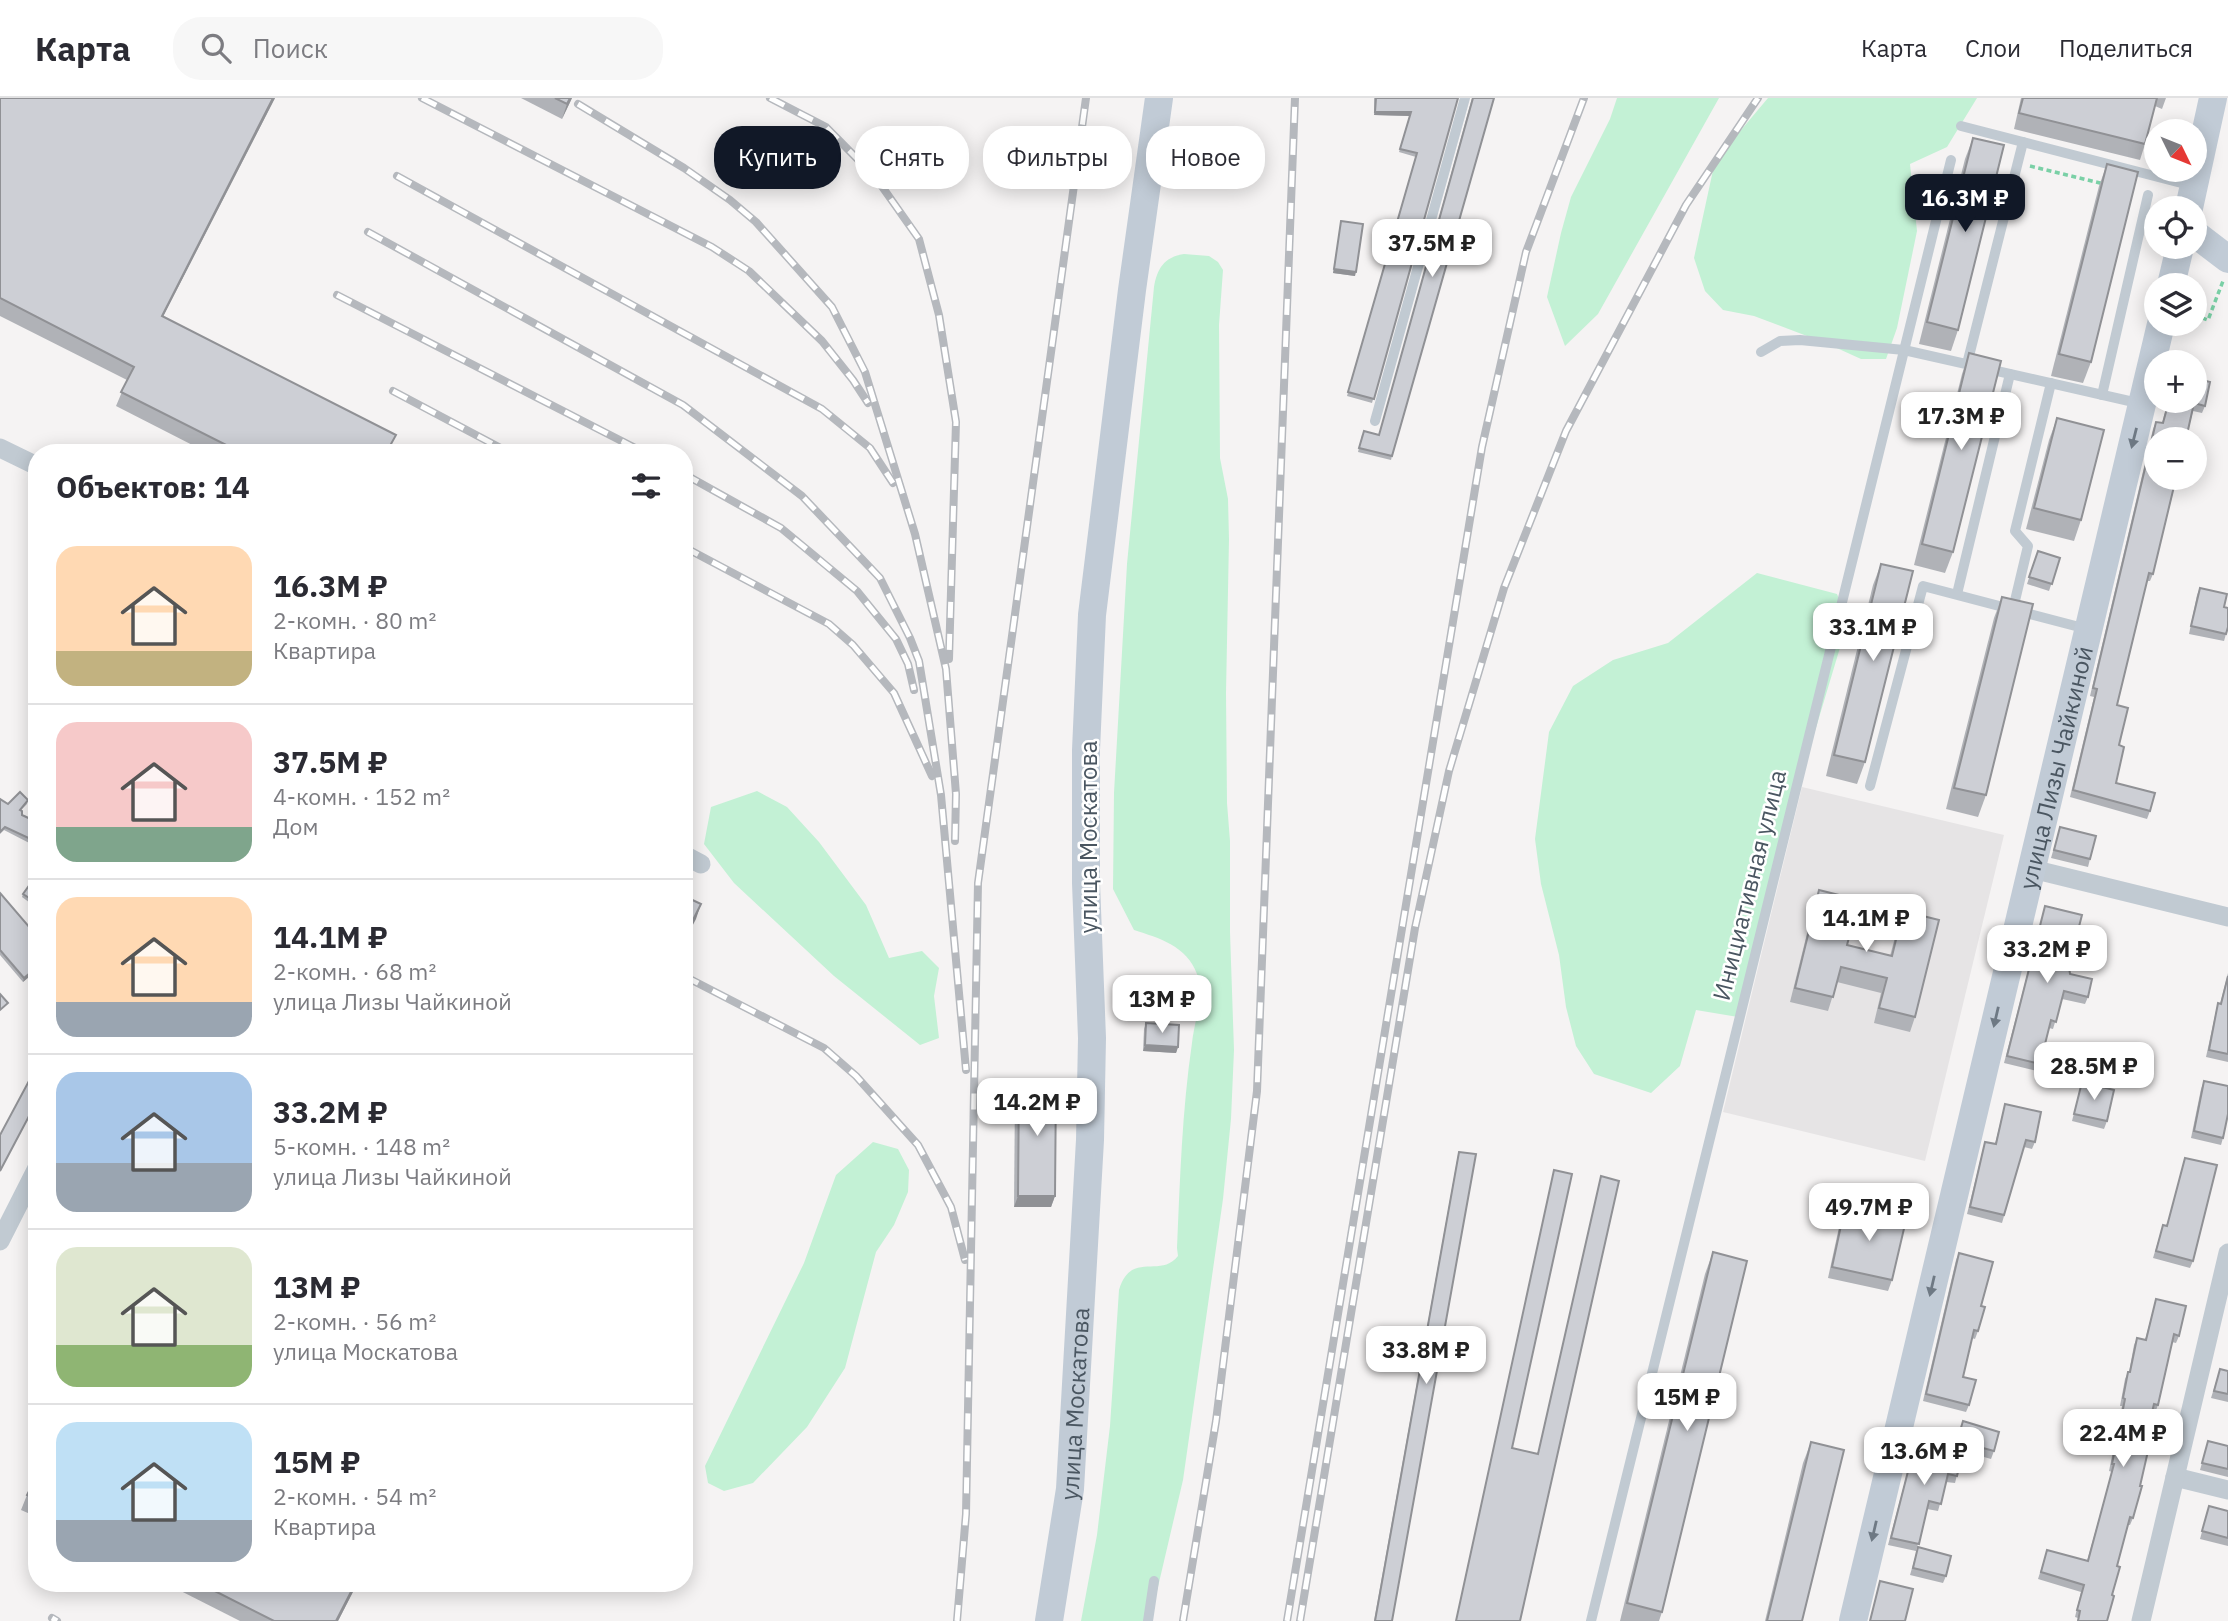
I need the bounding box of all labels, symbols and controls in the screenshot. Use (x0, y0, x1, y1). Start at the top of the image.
search box (173, 17, 663, 80)
text: Карта (35, 27, 131, 70)
icon: search (197, 29, 235, 67)
text: Поиск (253, 31, 328, 65)
text: Карта (1861, 32, 1927, 64)
text: Слои (1965, 32, 2021, 64)
text: Поделиться (2059, 32, 2193, 64)
north arrow (2144, 119, 2207, 182)
map controls (2144, 119, 2207, 490)
chip: Купить (714, 126, 841, 189)
chip: Снять (855, 126, 969, 189)
chip: Фильтры (983, 126, 1132, 189)
chip: Новое (1146, 126, 1265, 189)
pin: 16.3M ₽ (1900, 174, 2030, 234)
text: 16.3M ₽ (1921, 182, 2009, 212)
button: locate (2144, 196, 2207, 259)
pin: 37.5M ₽ (1367, 220, 1497, 279)
text: 37.5M ₽ (1388, 227, 1476, 257)
button: layers (2144, 273, 2207, 336)
button: + (2144, 350, 2207, 413)
pin: 17.3M ₽ (1896, 392, 2026, 452)
text: 17.3M ₽ (1917, 400, 2005, 430)
one-way arrow (2128, 427, 2139, 449)
button: − (2144, 427, 2207, 490)
text: Объектов: 14 (56, 467, 250, 506)
icon: filters (627, 467, 665, 505)
text: 16.3M ₽ (273, 566, 388, 605)
icon: home (112, 574, 196, 658)
pin: 33.1M ₽ (1808, 603, 1938, 663)
text: 2-комн. · 80 m² (273, 605, 436, 635)
text: 33.1M ₽ (1829, 611, 1917, 641)
text: Квартира (273, 635, 376, 665)
street label: улица Лизы Чайкиной (2011, 643, 2100, 893)
street label: улица Москатова (1072, 740, 1104, 934)
text: 37.5M ₽ (273, 742, 388, 781)
icon: home (112, 750, 196, 834)
street label: Инициативная улица (1705, 766, 1793, 1004)
text: 4-комн. · 152 m² (273, 781, 450, 811)
text: Дом (273, 811, 318, 841)
pin: 14.1M ₽ (1801, 894, 1931, 954)
text: 14.1M ₽ (1822, 902, 1910, 932)
text: 14.1M ₽ (273, 917, 388, 956)
icon: home (112, 925, 196, 1009)
pin: 33.2M ₽ (1982, 926, 2112, 985)
text: 33.2M ₽ (2003, 933, 2091, 963)
text: 2-комн. · 68 m² (273, 956, 436, 986)
pin: 13M ₽ (1113, 976, 1211, 1035)
text: 13M ₽ (1128, 983, 1196, 1013)
text: улица Лизы Чайкиной (273, 986, 512, 1016)
one-way arrow (1991, 1006, 2002, 1028)
pin: 28.5M ₽ (2029, 1042, 2159, 1102)
text: 28.5M ₽ (2050, 1050, 2138, 1080)
pin: 14.2M ₽ (972, 1079, 1102, 1138)
text: 14.2M ₽ (993, 1086, 1081, 1116)
text: 33.2M ₽ (273, 1092, 388, 1131)
icon: home (112, 1100, 196, 1184)
text: 5-комн. · 148 m² (273, 1131, 450, 1161)
text: улица Лизы Чайкиной (273, 1161, 512, 1191)
pin: 49.7M ₽ (1804, 1184, 1934, 1243)
text: 49.7M ₽ (1825, 1191, 1913, 1221)
text: 13M ₽ (273, 1267, 360, 1306)
icon: home (112, 1275, 196, 1359)
one-way arrow (1927, 1275, 1938, 1297)
text: 2-комн. · 56 m² (273, 1306, 436, 1336)
street label: улица Москатова (1052, 1306, 1096, 1503)
pin: 33.8M ₽ (1361, 1326, 1491, 1386)
text: 33.8M ₽ (1382, 1334, 1470, 1364)
text: улица Москатова (273, 1336, 458, 1366)
pin: 15M ₽ (1638, 1374, 1736, 1433)
text: 15M ₽ (1653, 1381, 1721, 1411)
pin: 22.4M ₽ (2058, 1410, 2188, 1469)
text: 22.4M ₽ (2079, 1417, 2167, 1447)
pin: 13.6M ₽ (1859, 1428, 1989, 1487)
text: 13.6M ₽ (1880, 1435, 1968, 1465)
text: 15M ₽ (273, 1442, 360, 1481)
icon: home (112, 1450, 196, 1534)
text: 2-комн. · 54 m² (273, 1481, 436, 1511)
text: Квартира (273, 1511, 376, 1541)
one-way arrow (1868, 1520, 1879, 1542)

